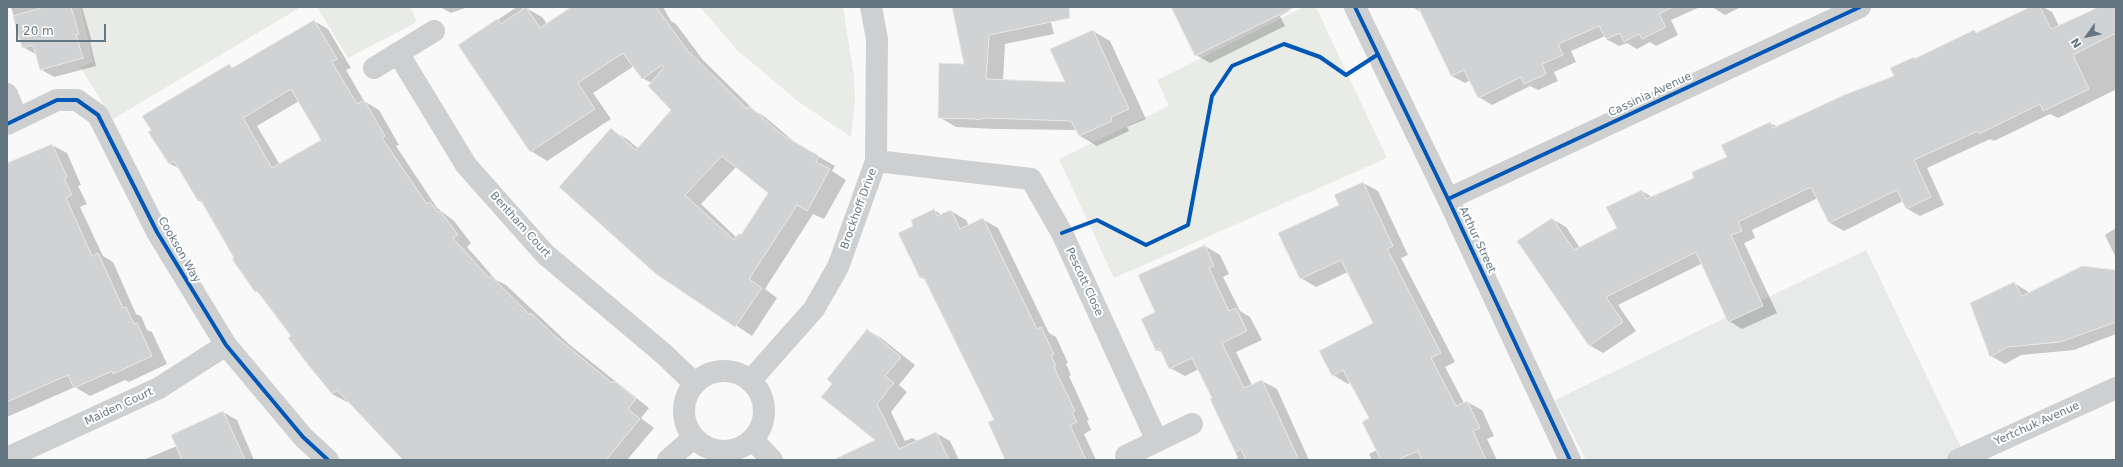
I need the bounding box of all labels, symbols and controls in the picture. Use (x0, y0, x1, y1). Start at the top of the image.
scale bar (18, 16, 108, 42)
north arrow (2067, 16, 2107, 56)
text: 20 m (23, 24, 54, 38)
text: N (2069, 35, 2084, 50)
street label: Cassinia Avenue (1606, 70, 1694, 120)
street label: Brockhoff Drive (838, 167, 880, 251)
street label: Bentham Court (487, 189, 553, 261)
street label: Arthur Street (1456, 205, 1498, 275)
street label: Cookson Way (155, 215, 203, 285)
street label: Pescott Close (1062, 246, 1106, 318)
street label: Maiden Court (83, 385, 155, 429)
street label: Yertchuk Avenue (1992, 399, 2082, 449)

